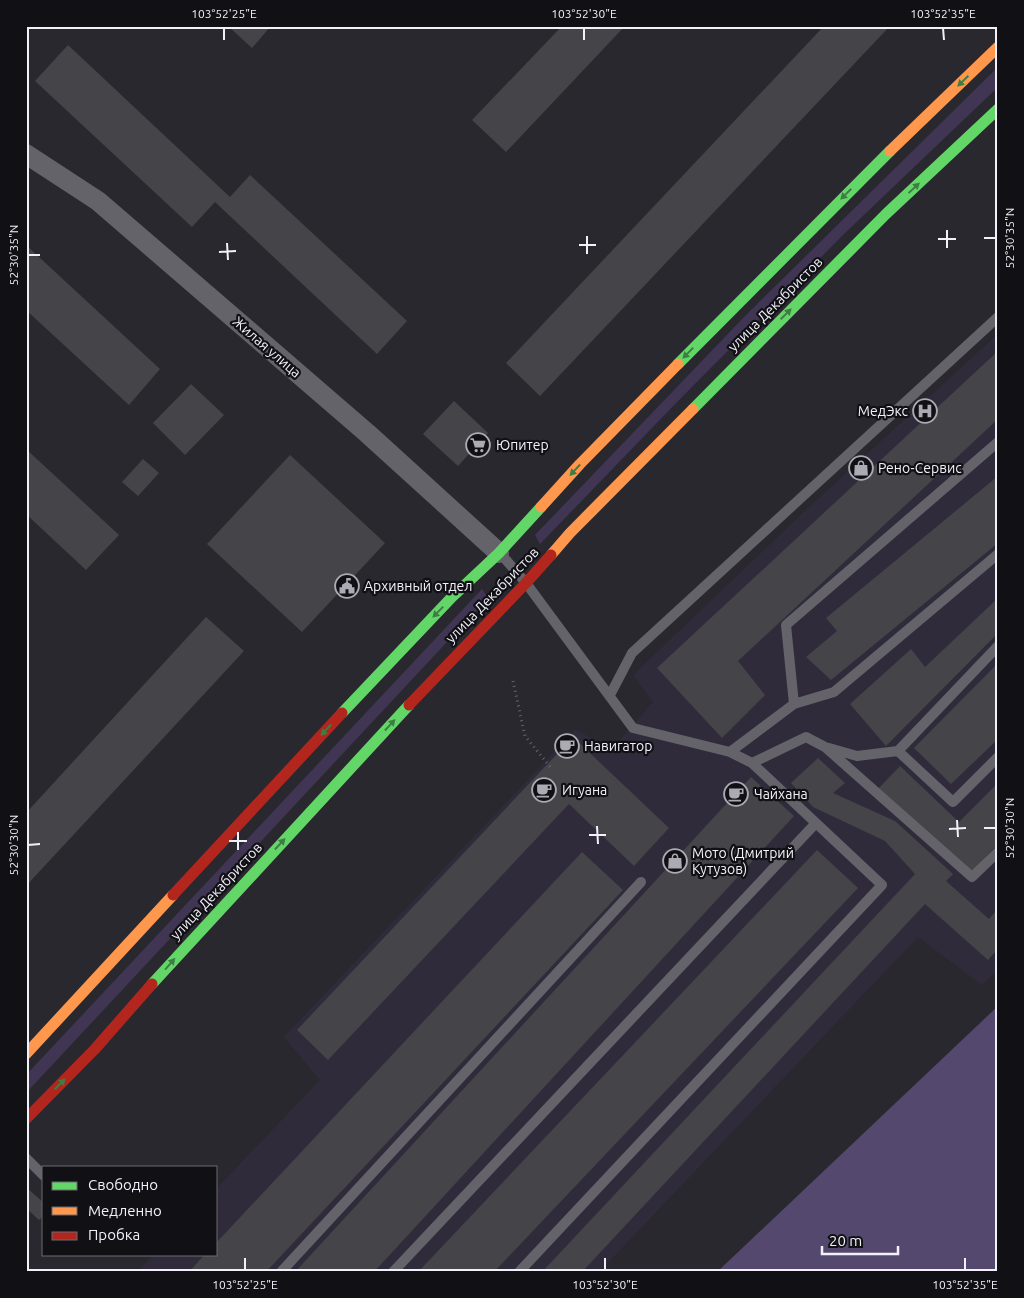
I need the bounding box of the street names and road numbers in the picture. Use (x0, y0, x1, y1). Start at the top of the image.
street label: улица Декабристов (724, 253, 826, 355)
street label: Жилая улица (230, 313, 304, 381)
street label: улица Декабристов (442, 544, 542, 646)
street label: улица Декабристов (167, 839, 265, 943)

